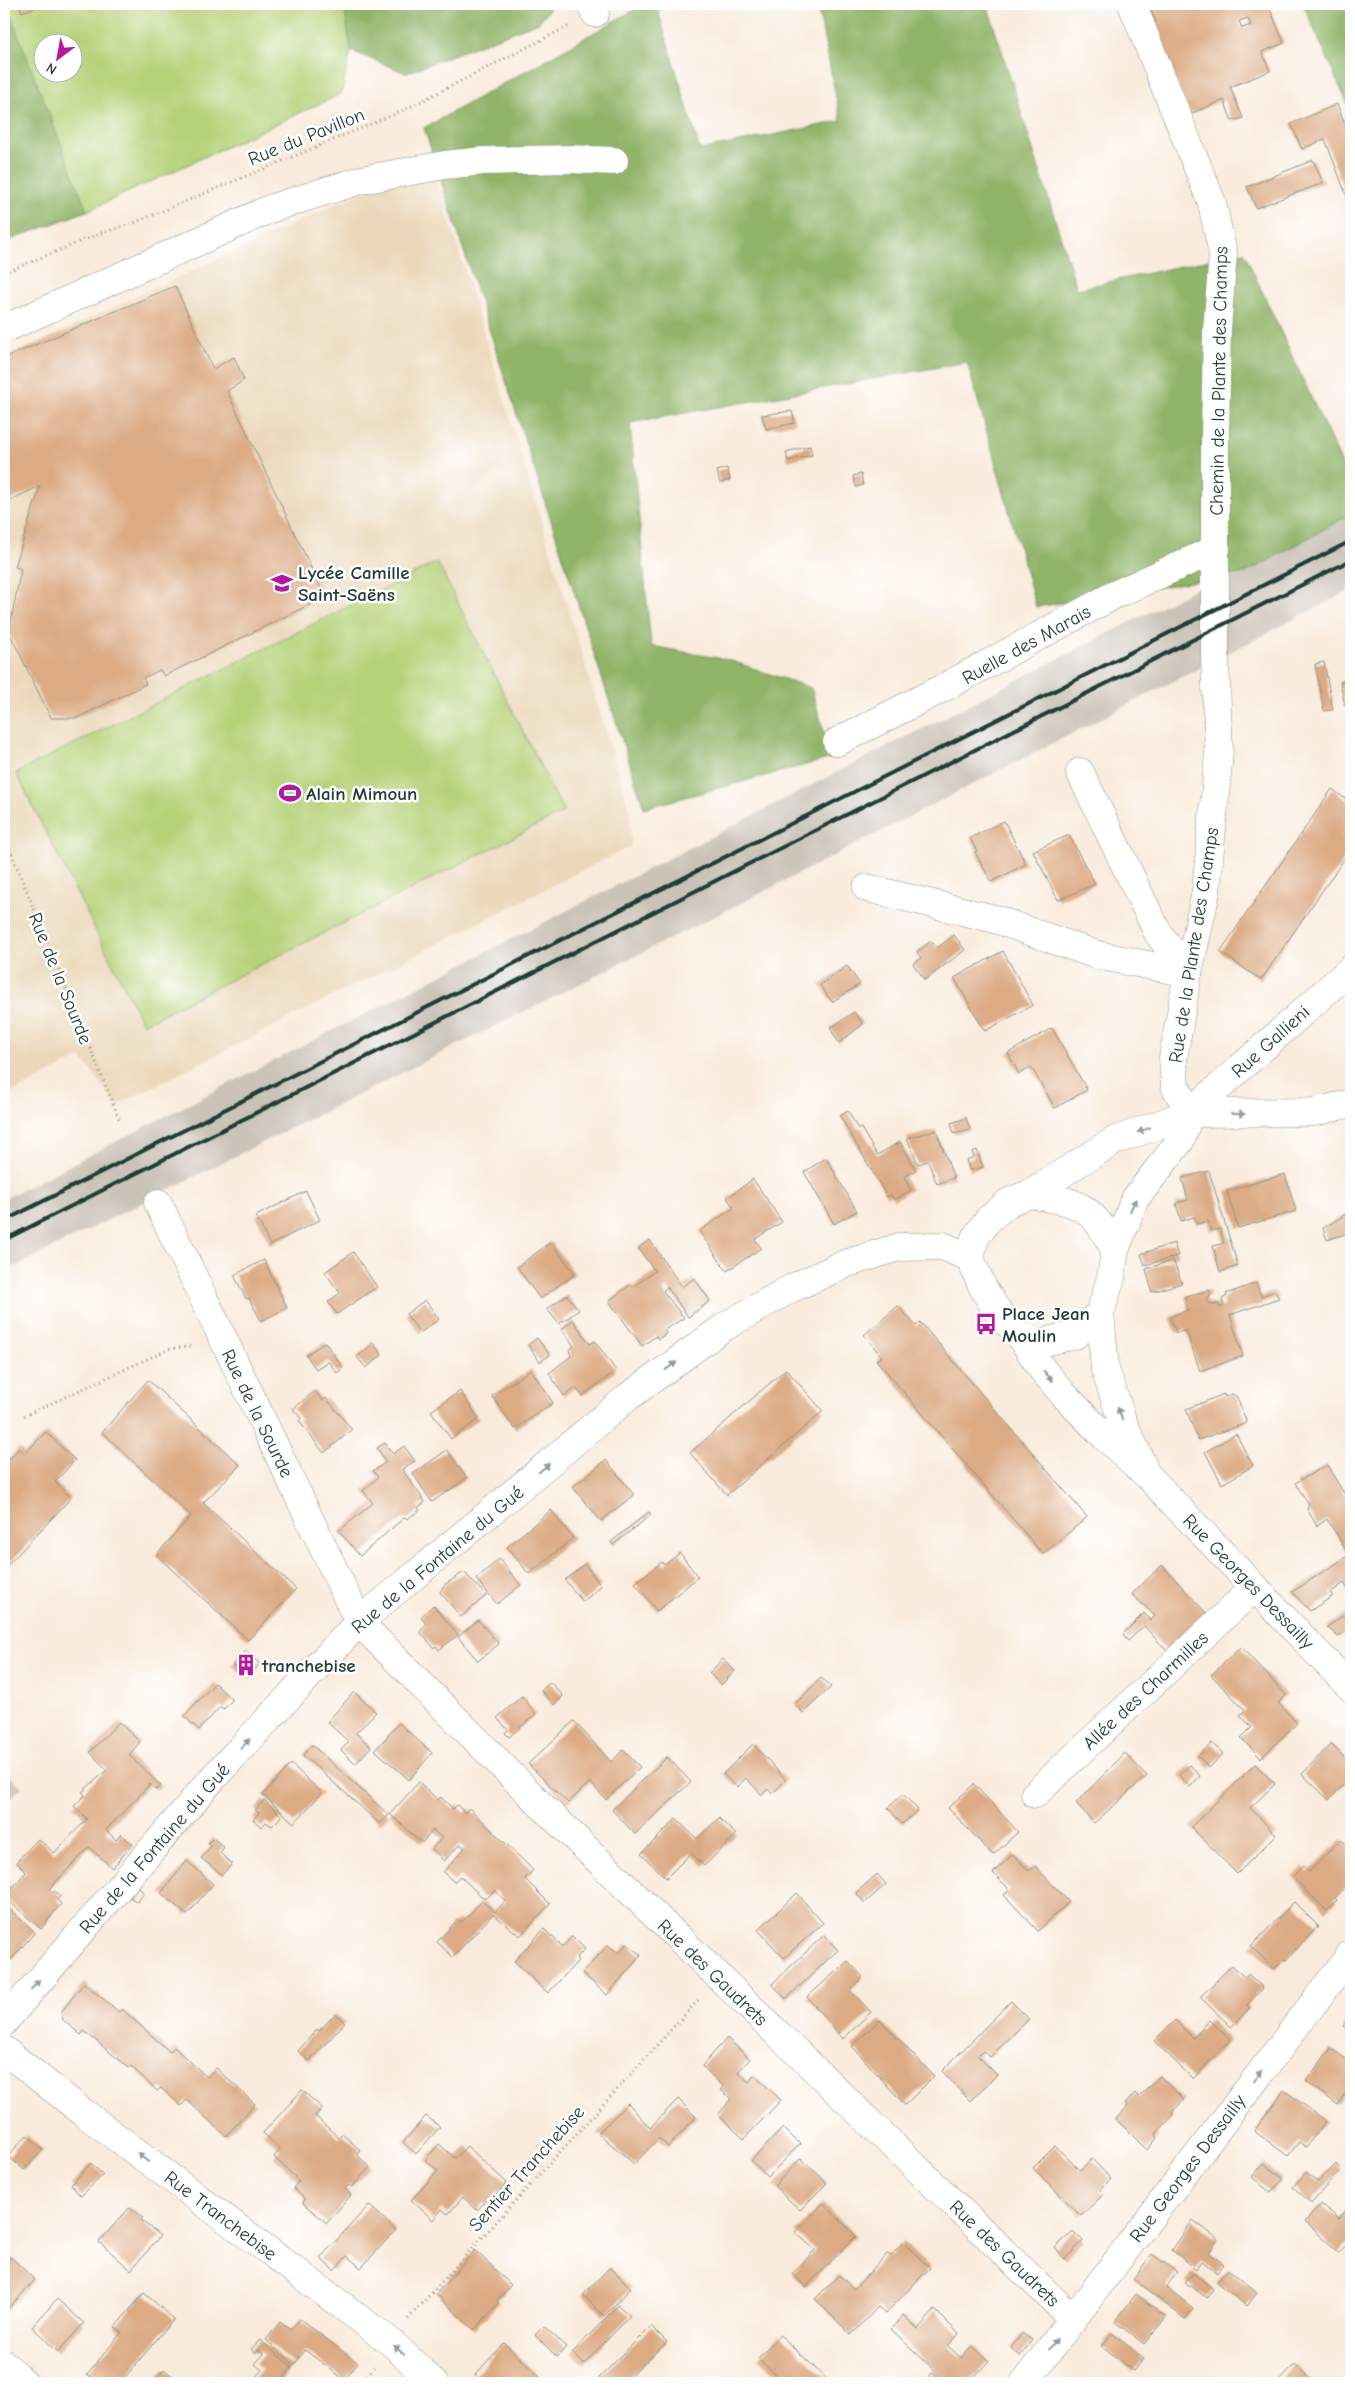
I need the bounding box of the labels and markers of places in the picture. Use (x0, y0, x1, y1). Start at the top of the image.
place label: Lycée Camille Saint-Saëns (298, 562, 410, 606)
school or university icon: Lycée Camille Saint-Saëns (269, 570, 295, 596)
sports icon: Alain Mimoun (277, 780, 303, 806)
place label: Alain Mimoun (306, 783, 417, 805)
place label: Place Jean Moulin (1002, 1303, 1090, 1347)
bus stop icon: Place Jean Moulin (973, 1311, 999, 1337)
building icon: tranchebise (233, 1652, 259, 1678)
place label: tranchebise (261, 1655, 356, 1677)

